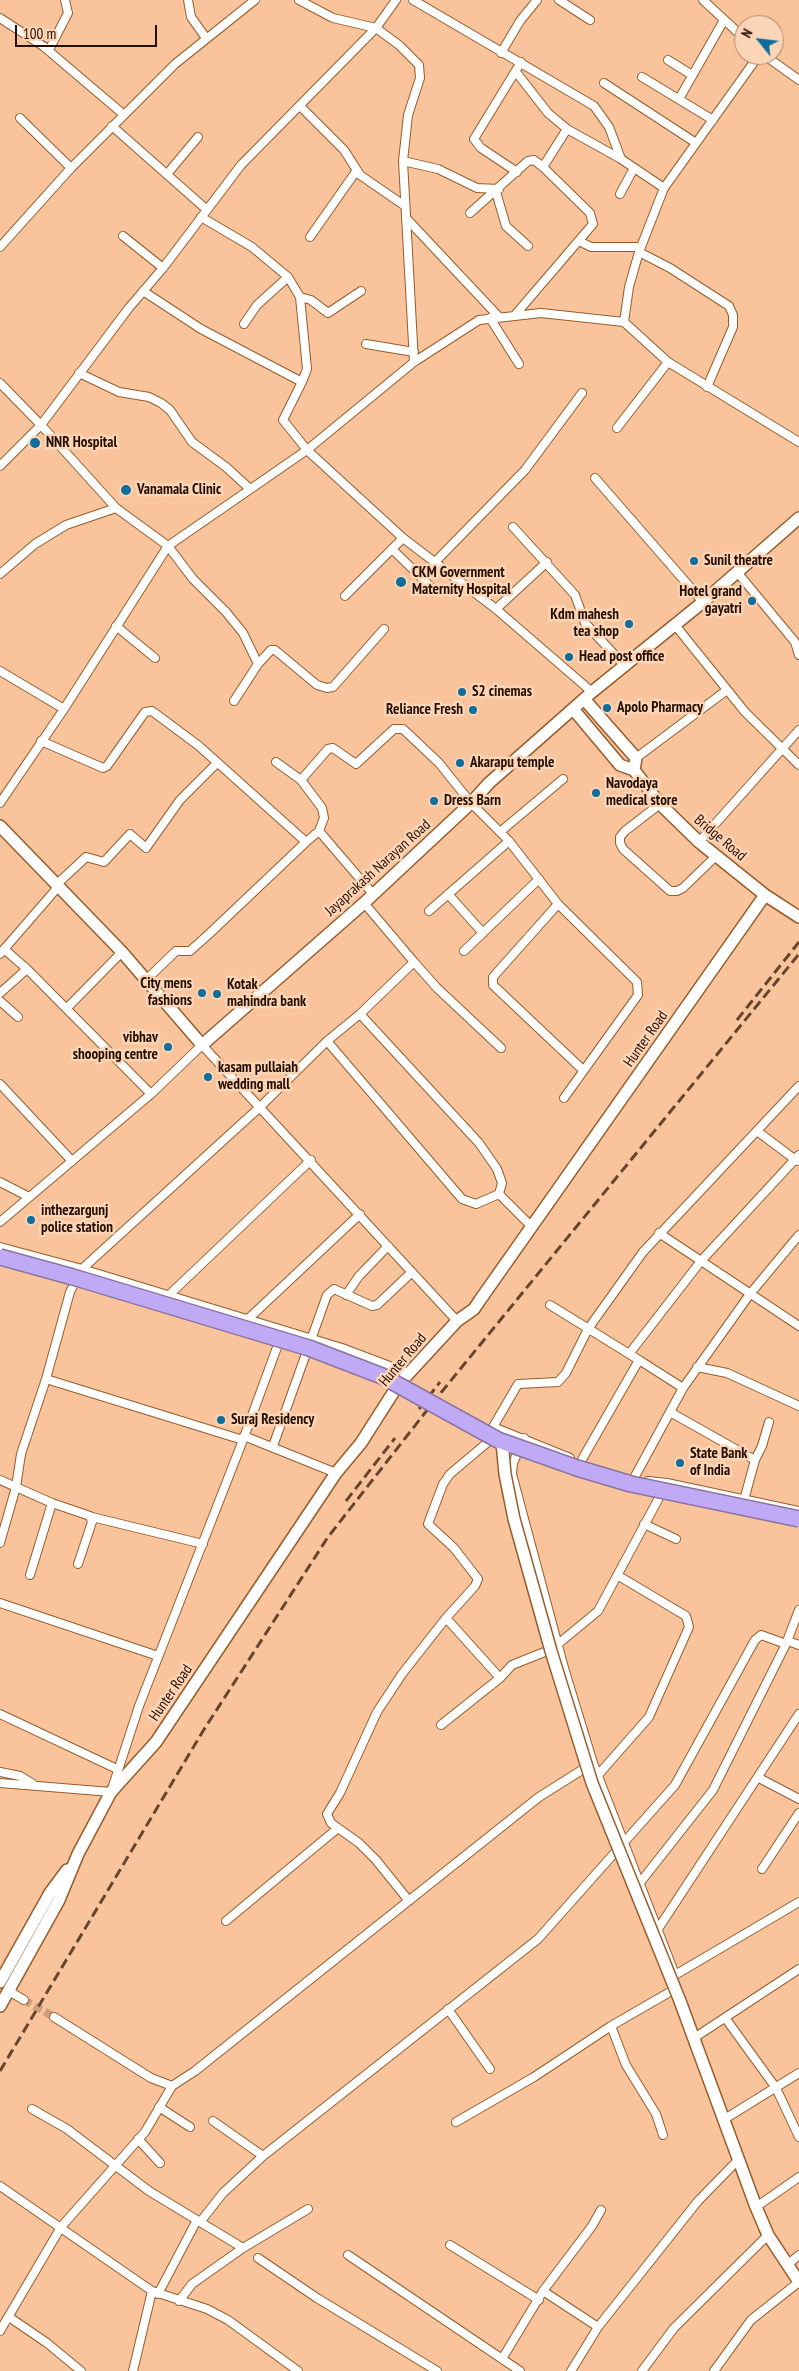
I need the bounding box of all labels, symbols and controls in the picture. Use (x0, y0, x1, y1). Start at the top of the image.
scale bar (18, 15, 160, 47)
north arrow (734, 15, 784, 65)
text: 100 m (23, 24, 56, 43)
text: N (737, 26, 756, 41)
place label: NNR Hospital (46, 434, 117, 452)
marker: NNR Hospital (28, 436, 42, 450)
place label: Vanamala Clinic (137, 481, 221, 499)
marker: Vanamala Clinic (119, 483, 133, 497)
place label: Sunil theatre (704, 552, 773, 570)
marker: Sunil theatre (688, 555, 700, 567)
place label: CKM Government Maternity Hospital (412, 564, 511, 599)
marker: CKM Government Maternity Hospital (394, 575, 408, 589)
place label: Hotel grand gayatri (679, 583, 742, 618)
marker: Hotel grand gayatri (746, 595, 758, 607)
place label: Kdm mahesh tea shop (550, 606, 619, 641)
marker: Kdm mahesh tea shop (623, 618, 635, 630)
place label: Head post office (579, 648, 664, 666)
marker: Head post office (563, 651, 575, 663)
place label: S2 cinemas (472, 683, 532, 701)
marker: S2 cinemas (456, 686, 468, 698)
place label: Apolo Pharmacy (617, 699, 703, 717)
place label: Reliance Fresh (386, 701, 463, 719)
marker: Apolo Pharmacy (601, 702, 613, 714)
marker: Reliance Fresh (467, 704, 479, 716)
place label: Akarapu temple (470, 754, 554, 772)
marker: Akarapu temple (454, 757, 466, 769)
place label: Navodaya medical store (606, 775, 678, 810)
marker: Navodaya medical store (590, 787, 602, 799)
place label: Dress Barn (444, 792, 501, 810)
marker: Dress Barn (428, 795, 440, 807)
street label: Bridge Road (690, 811, 750, 865)
street label: Jayaprakash Narayan Road (322, 816, 434, 920)
place label: City mens fashions (140, 975, 192, 1010)
place label: Kotak mahindra bank (227, 976, 306, 1011)
marker: City mens fashions (196, 987, 208, 999)
marker: Kotak mahindra bank (211, 988, 223, 1000)
street label: Hunter Road (620, 1008, 672, 1070)
place label: vibhav shooping centre (73, 1029, 158, 1064)
marker: vibhav shooping centre (162, 1041, 174, 1053)
place label: kasam pullaiah wedding mall (218, 1059, 298, 1094)
marker: kasam pullaiah wedding mall (202, 1071, 214, 1083)
place label: inthezargunj police station (41, 1202, 113, 1237)
marker: inthezargunj police station (25, 1214, 37, 1226)
street label: Hunter Road (375, 1330, 431, 1390)
place label: Suraj Residency (231, 1411, 314, 1429)
marker: Suraj Residency (215, 1414, 227, 1426)
place label: State Bank of India (690, 1445, 747, 1480)
marker: State Bank of India (674, 1457, 686, 1469)
street label: Hunter Road (146, 1661, 196, 1725)

